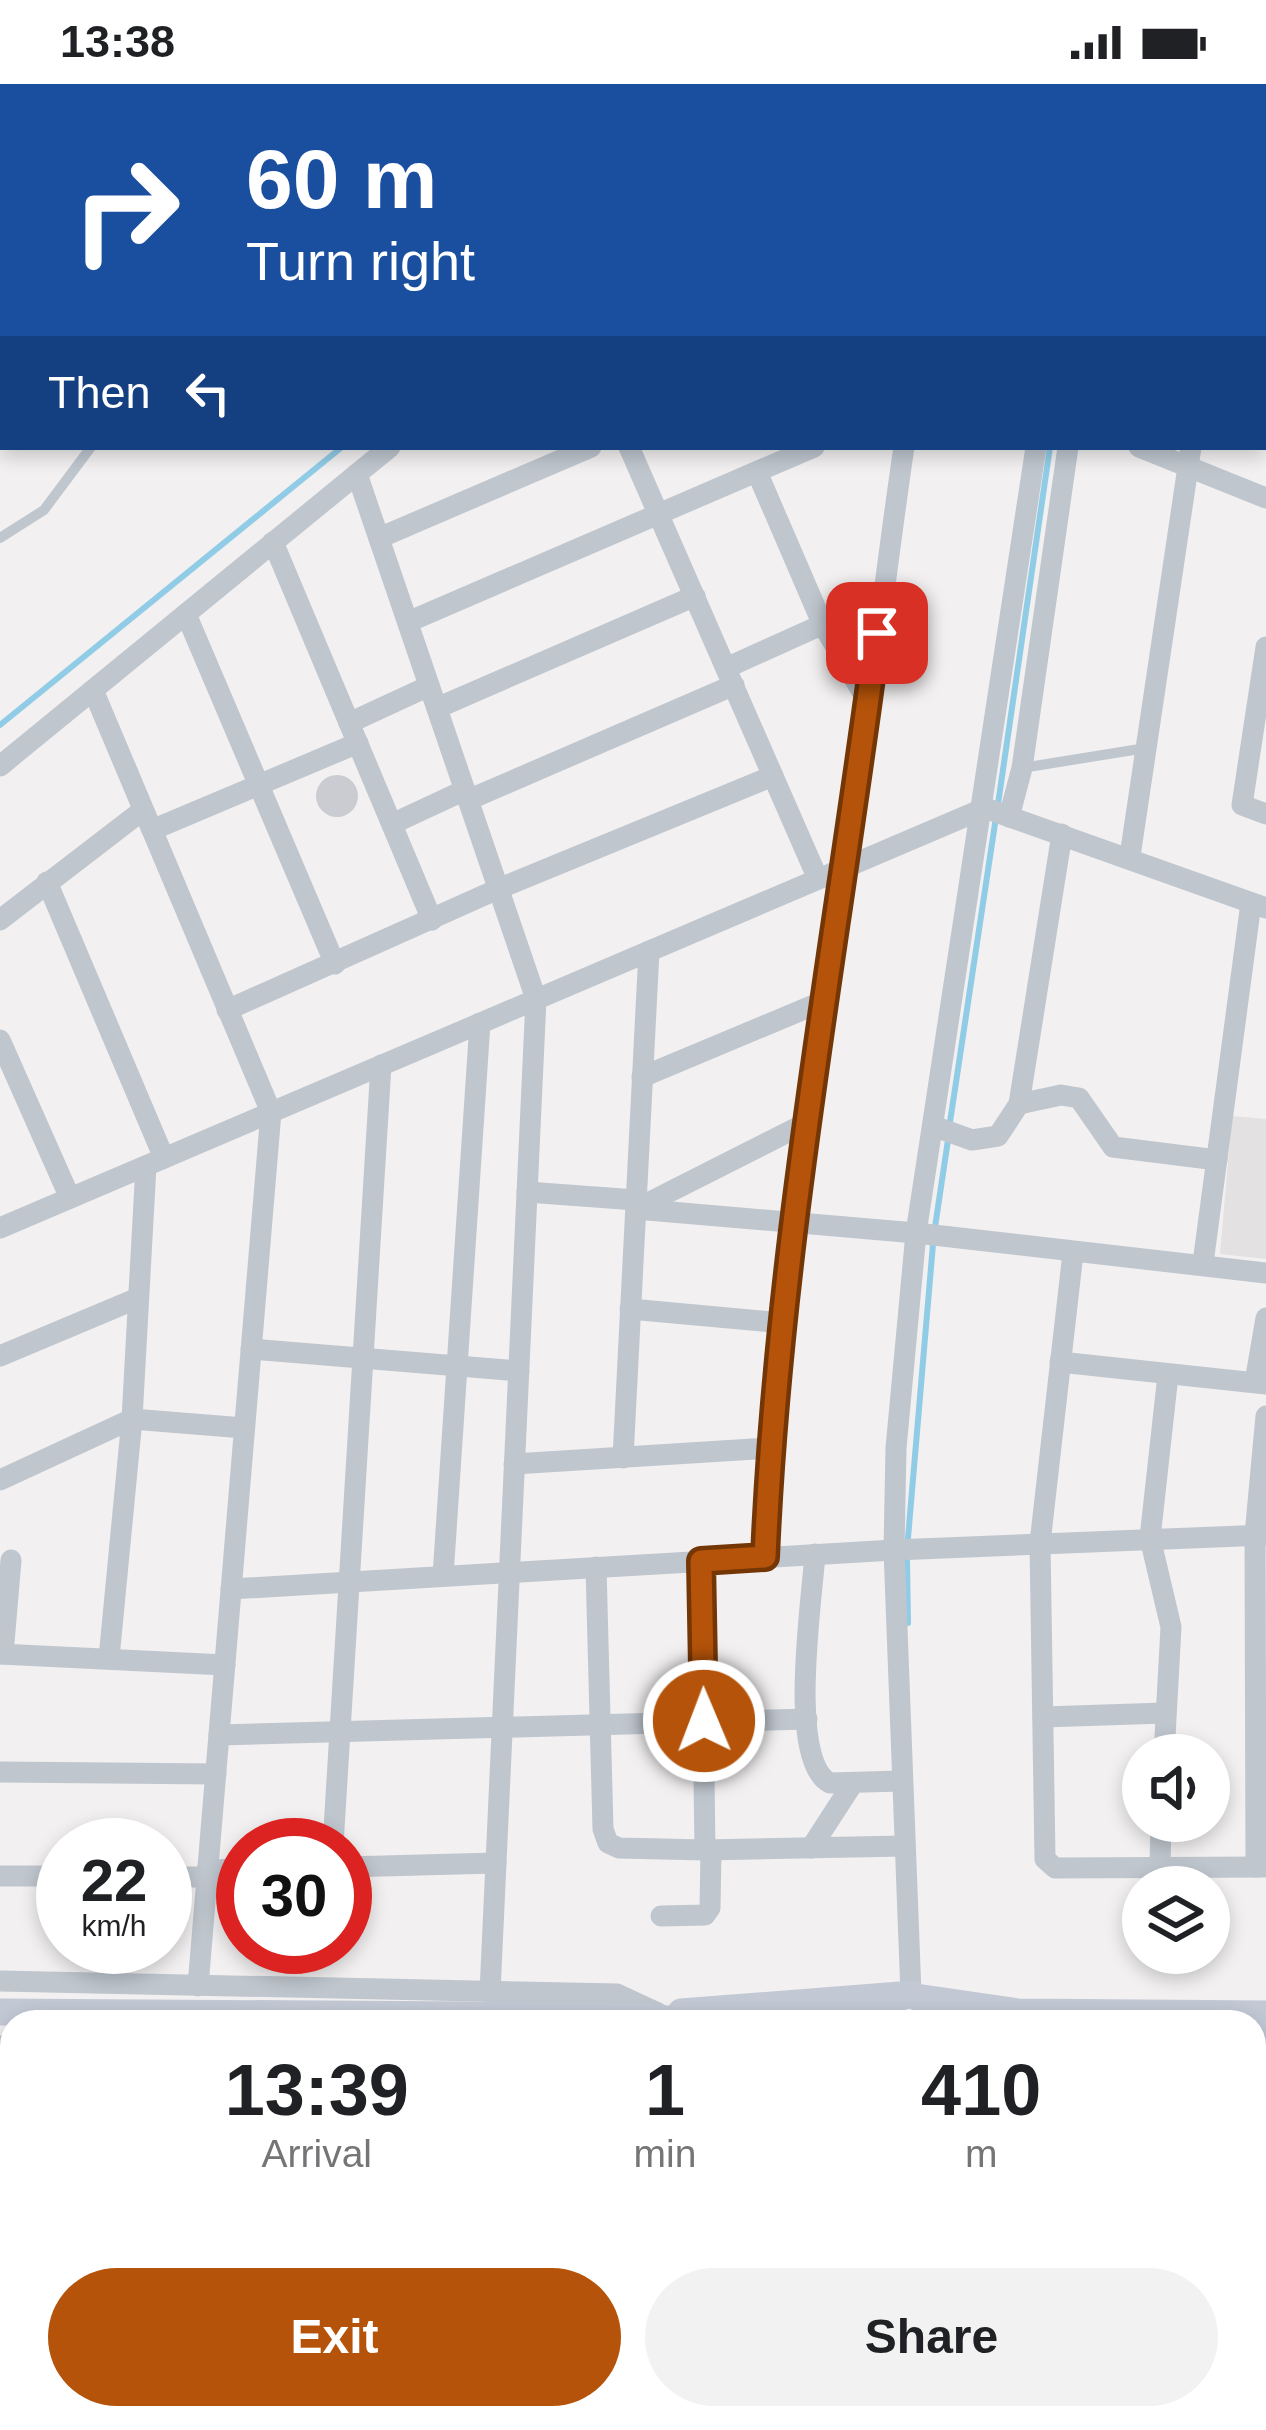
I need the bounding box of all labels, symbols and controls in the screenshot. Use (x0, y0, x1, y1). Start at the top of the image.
text: 13:38 (60, 16, 175, 67)
icon: right (48, 132, 204, 288)
text: 60 m (246, 132, 437, 226)
text: Turn right (246, 231, 475, 291)
icon: left (175, 360, 241, 426)
text: Then (48, 367, 151, 418)
pin (826, 582, 928, 684)
icon: arrive (844, 600, 910, 666)
position arrow (641, 1658, 767, 1784)
map controls (1122, 1734, 1230, 1974)
button: sound (1122, 1734, 1230, 1842)
speed limit sign: 30 (216, 1818, 372, 1974)
text: 22 (81, 1847, 147, 1914)
button: layers (1122, 1866, 1230, 1974)
text: km/h (81, 1909, 147, 1942)
text: 13:39 (225, 2050, 409, 2130)
text: 1 (645, 2050, 685, 2130)
text: 410 (921, 2050, 1041, 2130)
text: Arrival (262, 2132, 372, 2175)
text: min (634, 2132, 696, 2175)
text: m (965, 2132, 997, 2175)
button: Exit (48, 2268, 621, 2406)
button: Share (645, 2268, 1218, 2406)

